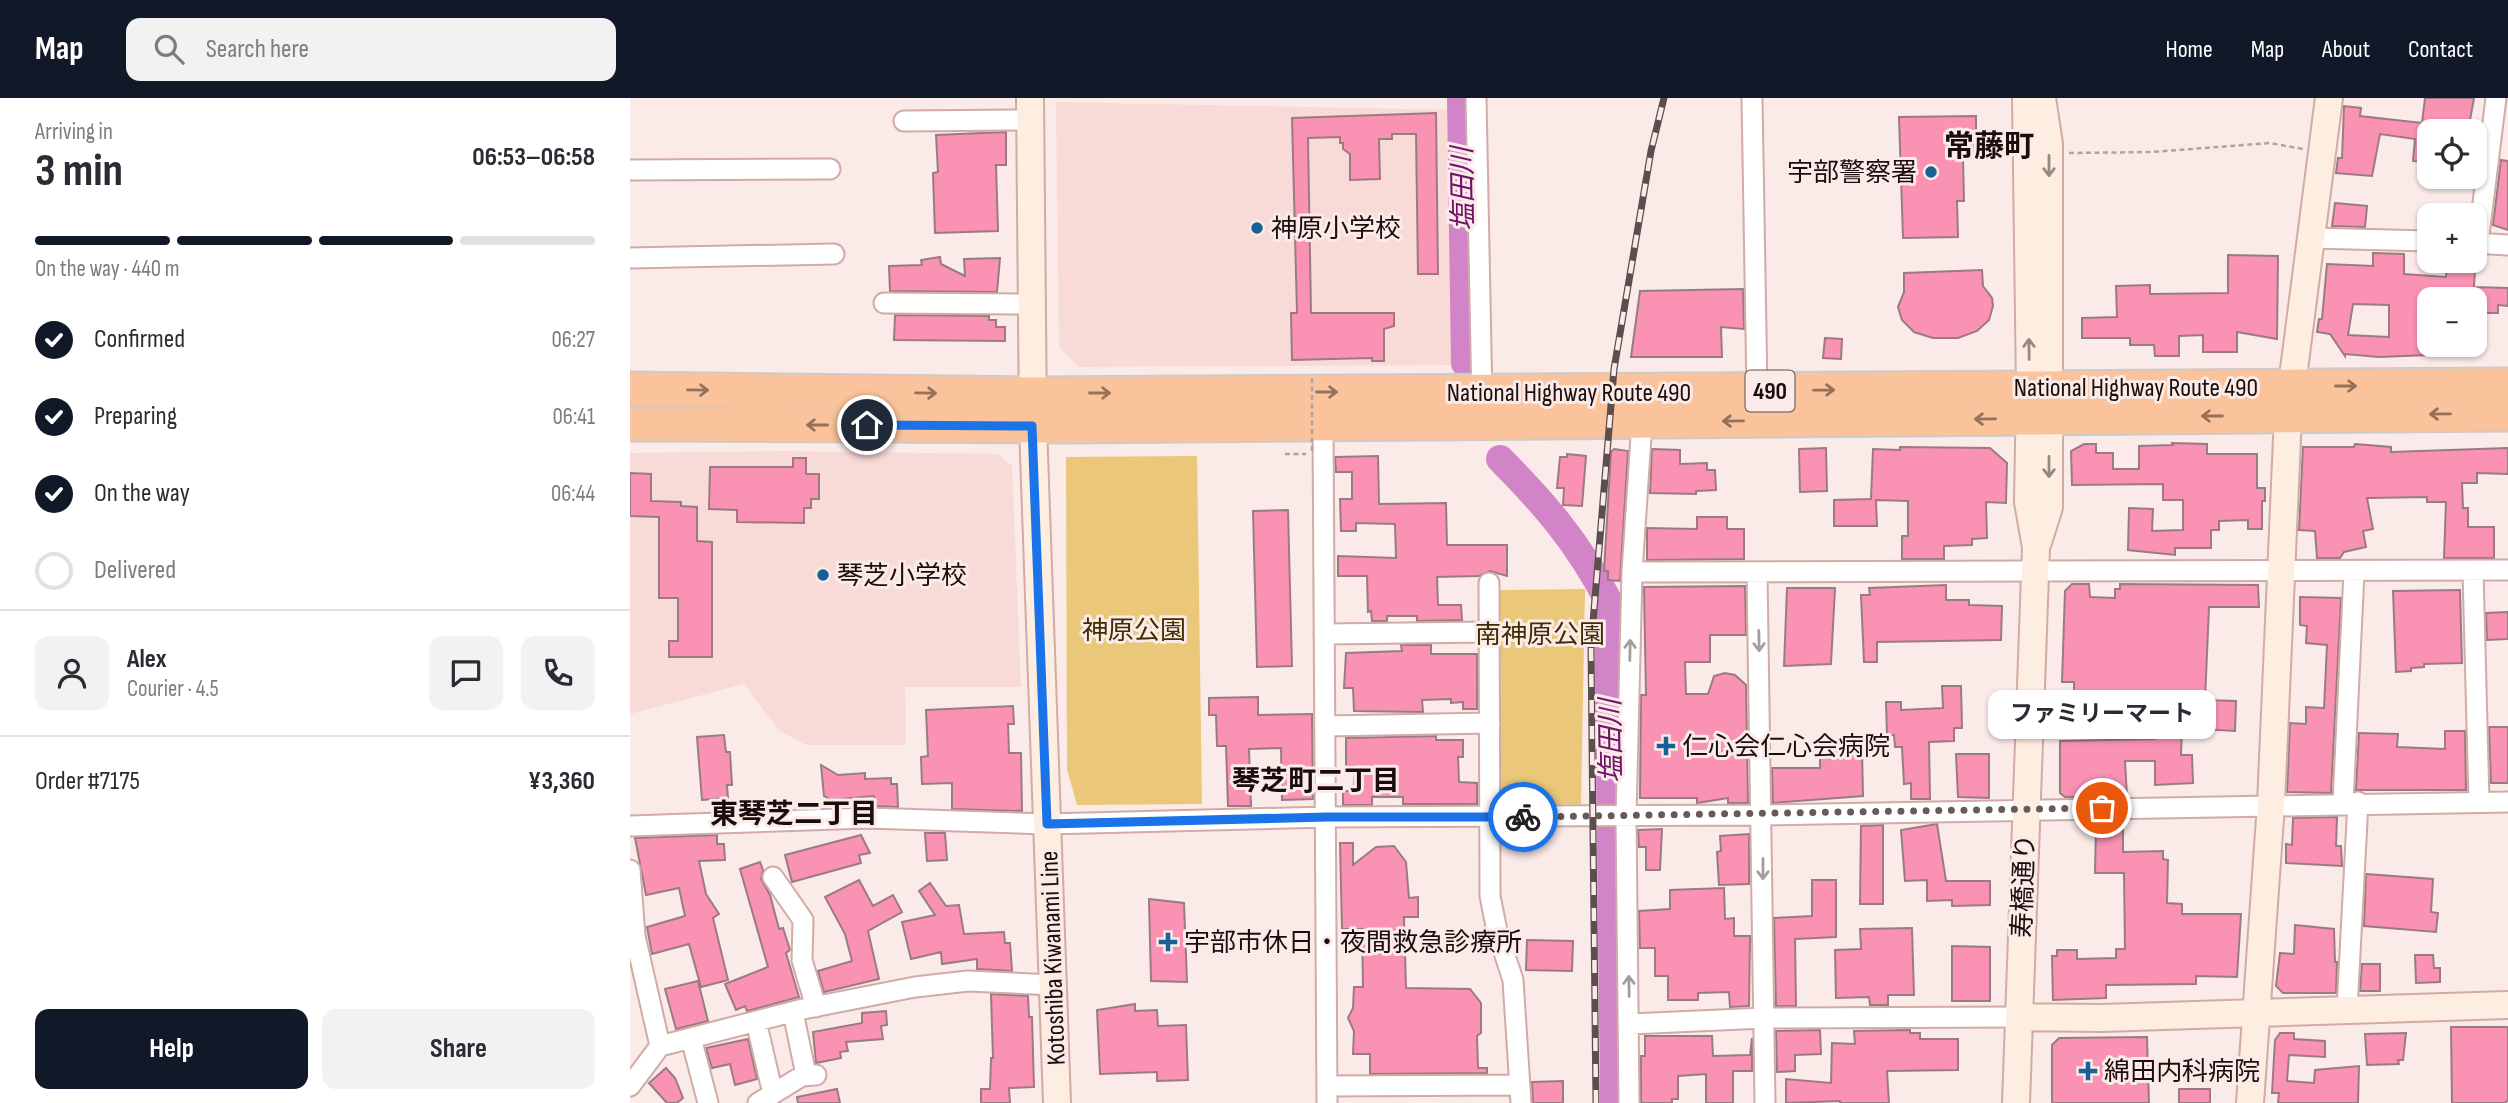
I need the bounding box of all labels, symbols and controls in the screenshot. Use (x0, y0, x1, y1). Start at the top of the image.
search box (126, 18, 616, 81)
text: Map (35, 29, 84, 69)
icon: search (150, 30, 188, 68)
text: Search here (206, 34, 309, 65)
text: Home (2165, 35, 2213, 64)
text: Map (2251, 35, 2284, 64)
text: About (2322, 35, 2370, 64)
text: Contact (2408, 35, 2473, 64)
text: Arriving in (35, 118, 113, 146)
map controls (2417, 119, 2487, 357)
button: locate (2417, 119, 2487, 189)
district label: 常藤町 (1944, 129, 2034, 165)
text: 06:53–06:58 (472, 142, 595, 173)
text: 3 min (35, 144, 123, 199)
water label: 塩田川 (1446, 144, 1481, 231)
one-way arrow (2042, 154, 2056, 177)
place label: 宇部警察署 (1787, 158, 1917, 189)
marker: 宇部警察署 (1923, 164, 1939, 180)
button: + (2417, 203, 2487, 273)
place label: 神原小学校 (1271, 214, 1401, 245)
marker: 神原小学校 (1249, 220, 1265, 236)
text: On the way · 440 m (35, 255, 180, 283)
button: − (2417, 287, 2487, 357)
icon: check (35, 321, 73, 359)
text: Confirmed (94, 324, 185, 355)
text: 06:27 (552, 326, 595, 354)
one-way arrow (2022, 338, 2036, 361)
road number: 490 (1746, 370, 1794, 412)
street label: National Highway Route 490 (2014, 373, 2258, 404)
street label: National Highway Route 490 (1447, 378, 1691, 409)
one-way arrow (2334, 379, 2357, 393)
one-way arrow (686, 383, 709, 396)
one-way arrow (1813, 383, 1836, 397)
one-way arrow (914, 386, 937, 400)
one-way arrow (1088, 386, 1111, 400)
one-way arrow (1316, 386, 1339, 399)
pin (837, 395, 897, 455)
icon: check (35, 398, 73, 436)
text: Preparing (94, 401, 177, 432)
text: 06:41 (553, 403, 595, 431)
icon: home (848, 406, 886, 444)
one-way arrow (2429, 407, 2452, 421)
one-way arrow (2201, 409, 2224, 423)
one-way arrow (1974, 412, 1997, 425)
one-way arrow (1722, 414, 1745, 428)
one-way arrow (806, 418, 829, 432)
one-way arrow (2042, 455, 2056, 478)
icon: check (35, 475, 73, 513)
text: On the way (94, 478, 190, 509)
text: 06:44 (551, 480, 595, 508)
text: Delivered (94, 555, 176, 586)
place label: 琴芝小学校 (837, 561, 967, 592)
marker: 琴芝小学校 (815, 567, 831, 583)
park label: 神原公園 (1082, 616, 1186, 647)
park label: 南神原公園 (1475, 620, 1605, 651)
one-way arrow (1752, 629, 1765, 652)
button: person (35, 636, 109, 710)
button: chat (429, 636, 503, 710)
button: phone (521, 636, 595, 710)
one-way arrow (1623, 639, 1637, 662)
text: Alex (127, 644, 167, 675)
text: Courier · 4.5 (127, 675, 219, 703)
callout: ファミリーマート (1988, 689, 2216, 738)
water label: 塩田川 (1594, 696, 1629, 783)
text: ファミリーマート (2010, 700, 2194, 728)
place label: 仁心会仁心会病院 (1682, 732, 1890, 763)
marker: 仁心会仁心会病院 (1656, 736, 1676, 756)
district label: 琴芝町二丁目 (1232, 765, 1400, 798)
text: Order #7175 (35, 766, 140, 797)
text: ¥3,360 (528, 766, 595, 797)
pin (2072, 778, 2132, 838)
courier (1488, 782, 1558, 852)
icon: bag (2083, 789, 2121, 827)
district label: 東琴芝二丁目 (710, 798, 878, 831)
icon: bike (1504, 798, 1542, 836)
street label: 寿橋通り (2007, 834, 2042, 939)
street label: Kotoshiba Kiwanami Line (1034, 850, 1073, 1066)
one-way arrow (1756, 857, 1770, 880)
place label: 宇部市休日・夜間救急診療所 (1184, 928, 1522, 959)
marker: 宇部市休日・夜間救急診療所 (1158, 932, 1178, 952)
one-way arrow (1622, 975, 1636, 998)
button: Help (35, 1009, 308, 1089)
button: Share (322, 1009, 595, 1089)
place label: 綿田内科病院 (2104, 1057, 2260, 1088)
marker: 綿田内科病院 (2078, 1061, 2098, 1081)

